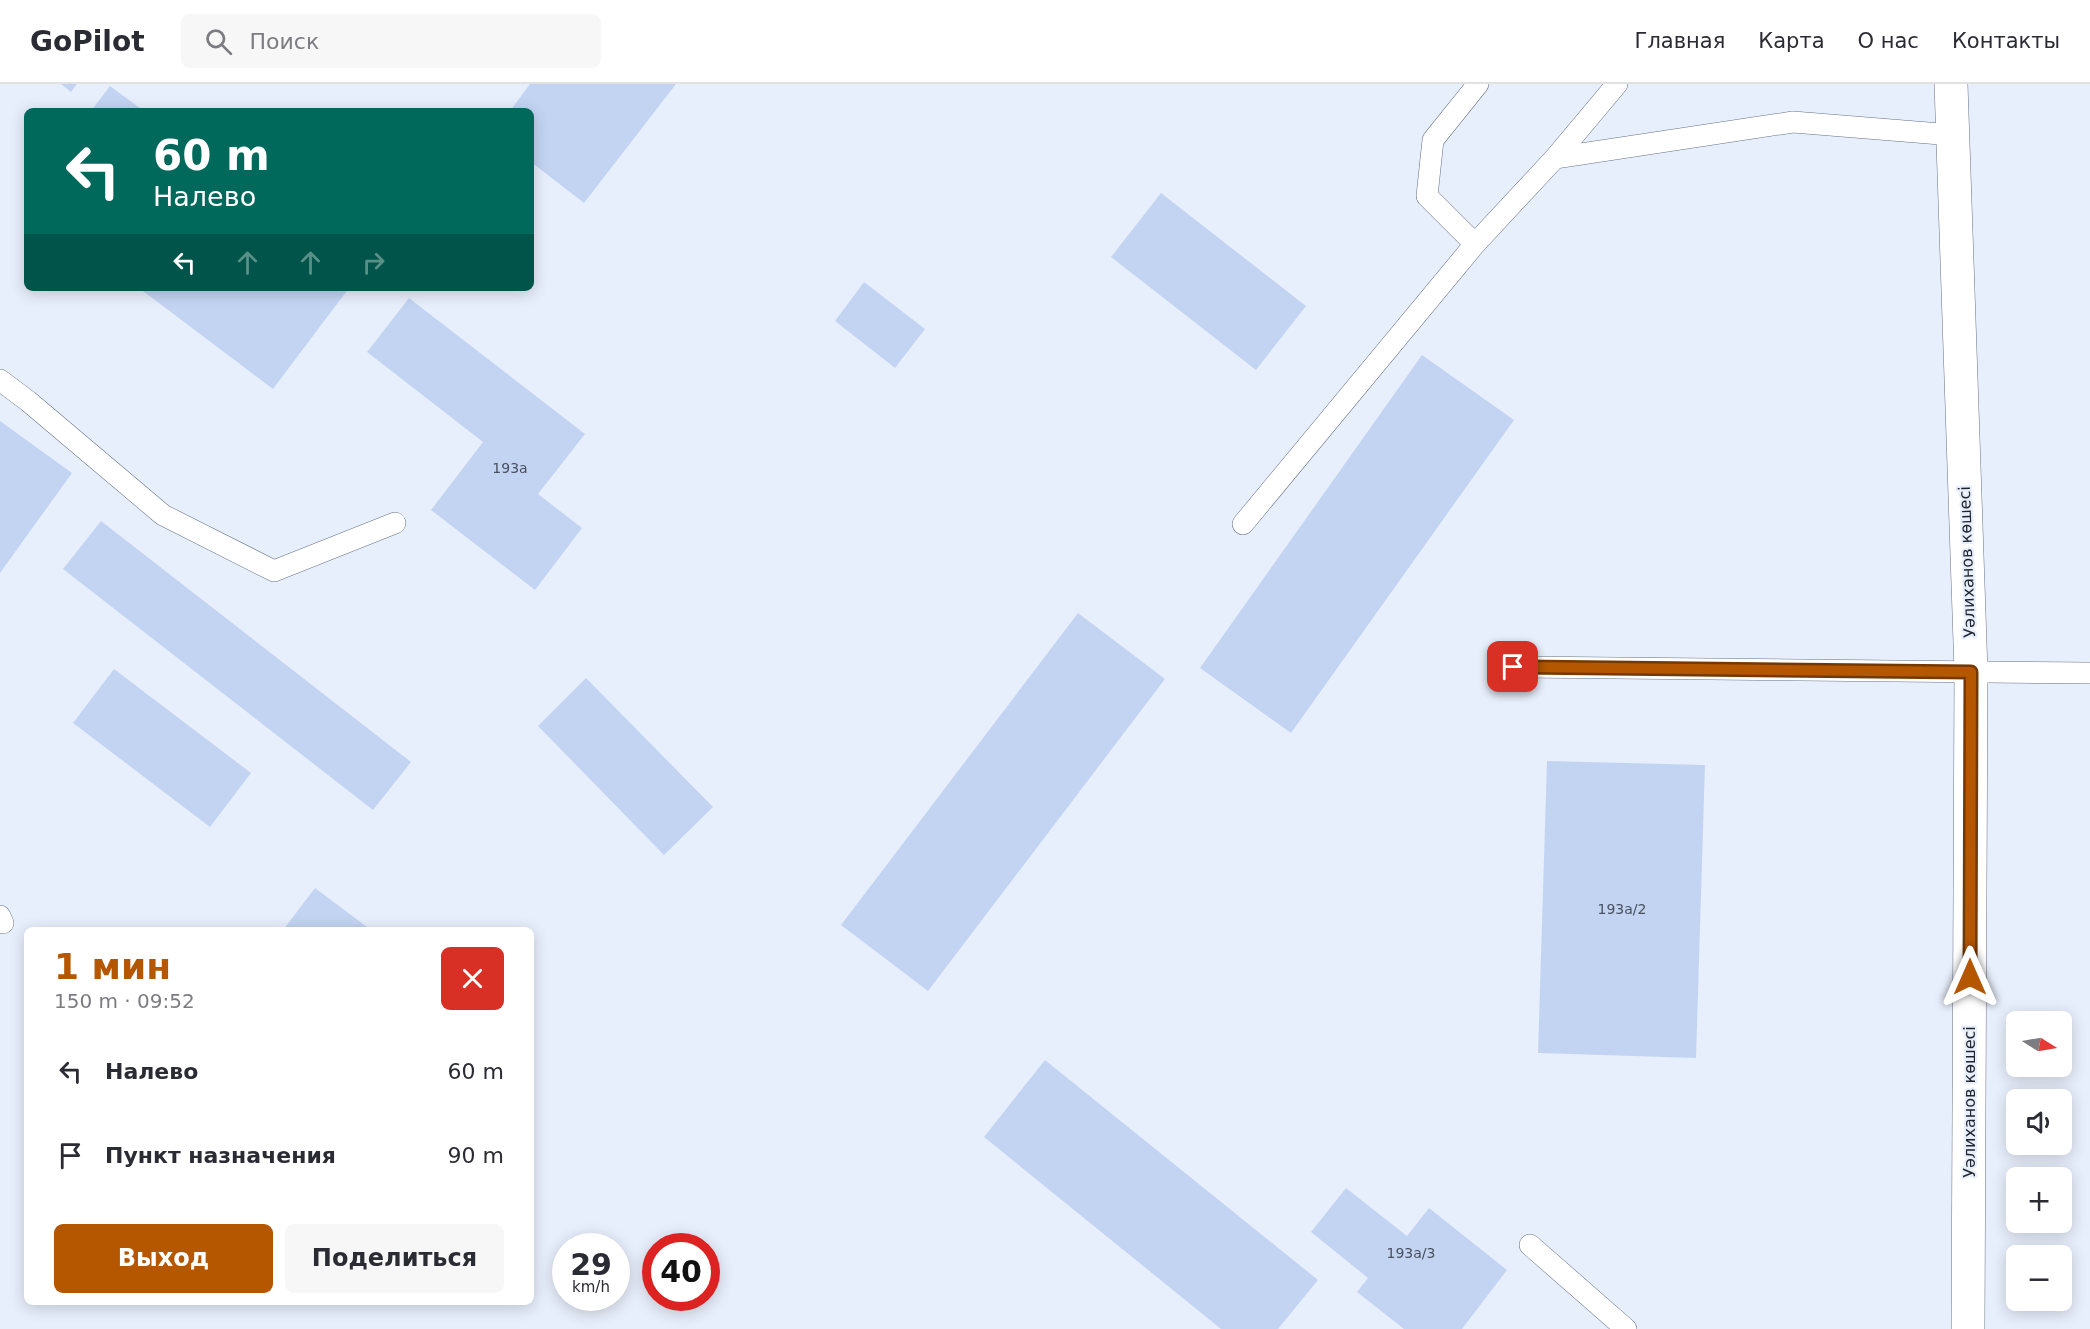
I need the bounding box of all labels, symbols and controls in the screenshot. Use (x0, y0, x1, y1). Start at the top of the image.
search box (181, 14, 601, 68)
text: GoPilot (30, 25, 145, 58)
icon: search (202, 25, 235, 58)
text: Поиск (250, 29, 319, 54)
text: Главная (1635, 29, 1725, 53)
text: Карта (1758, 29, 1825, 53)
text: О нас (1858, 29, 1919, 53)
text: Контакты (1952, 29, 2060, 53)
text: 60 m (153, 131, 270, 180)
icon: left (54, 132, 132, 210)
text: Налево (153, 181, 256, 212)
icon: left (168, 246, 201, 279)
icon: ahead (231, 246, 264, 279)
icon: ahead (294, 246, 327, 279)
icon: right (357, 246, 390, 279)
house number: 193а (492, 460, 528, 476)
street label: Уәлиханов көшесі (1955, 486, 1979, 638)
pin (1487, 641, 1538, 692)
icon: arrive (1496, 650, 1529, 683)
house number: 193а/2 (1598, 901, 1646, 917)
position arrow (1938, 945, 2002, 1009)
text: 1 мин (54, 946, 171, 987)
button: close (441, 947, 504, 1010)
text: 150 m · 09:52 (54, 989, 195, 1013)
north arrow (2006, 1011, 2072, 1077)
map controls (2006, 1011, 2072, 1311)
street label: Уәлиханов көшесі (1960, 1026, 1979, 1178)
icon: left (54, 1055, 87, 1088)
text: Налево (105, 1059, 198, 1084)
text: 60 m (448, 1059, 504, 1084)
button: sound (2006, 1089, 2072, 1155)
icon: arrive (54, 1139, 87, 1172)
text: Пункт назначения (105, 1143, 336, 1168)
text: 90 m (448, 1143, 504, 1168)
button: + (2006, 1167, 2072, 1233)
button: Выход (54, 1224, 273, 1293)
button: Поделиться (285, 1224, 504, 1293)
speed limit sign: 40 (642, 1233, 720, 1311)
house number: 193а/3 (1387, 1245, 1435, 1261)
button: − (2006, 1245, 2072, 1311)
text: 29 (570, 1247, 612, 1282)
text: km/h (572, 1278, 610, 1296)

